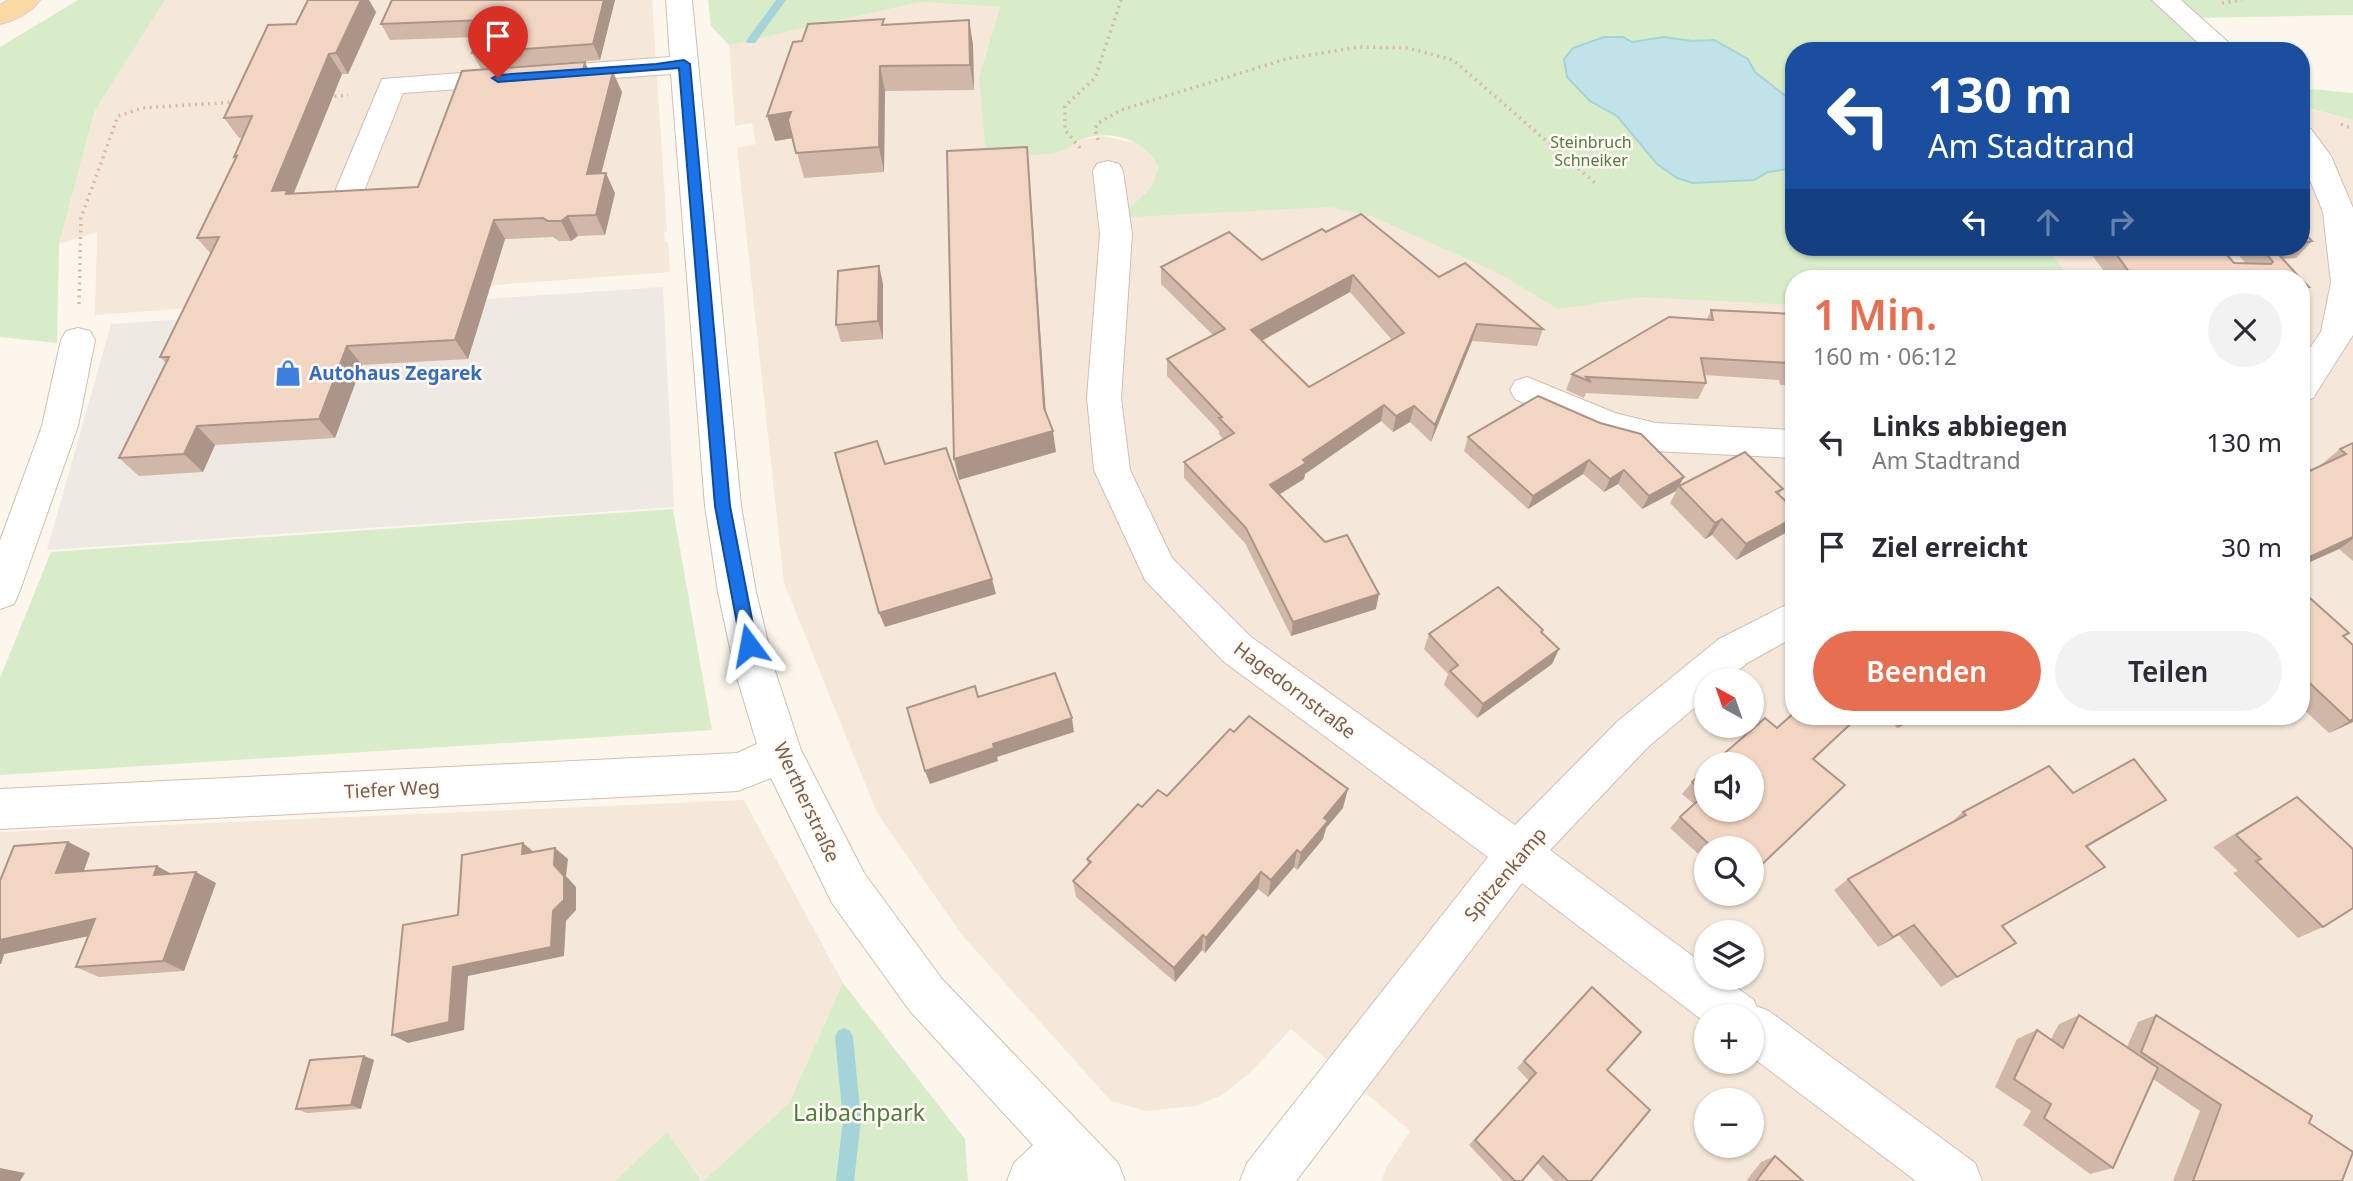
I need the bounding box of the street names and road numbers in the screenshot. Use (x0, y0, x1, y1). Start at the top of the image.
street label: Hagedornstraße (1229, 635, 1361, 745)
street label: Wertherstraße (768, 738, 846, 866)
street label: Tiefer Weg (343, 774, 441, 804)
street label: Spitzenkamp (1458, 821, 1552, 927)

